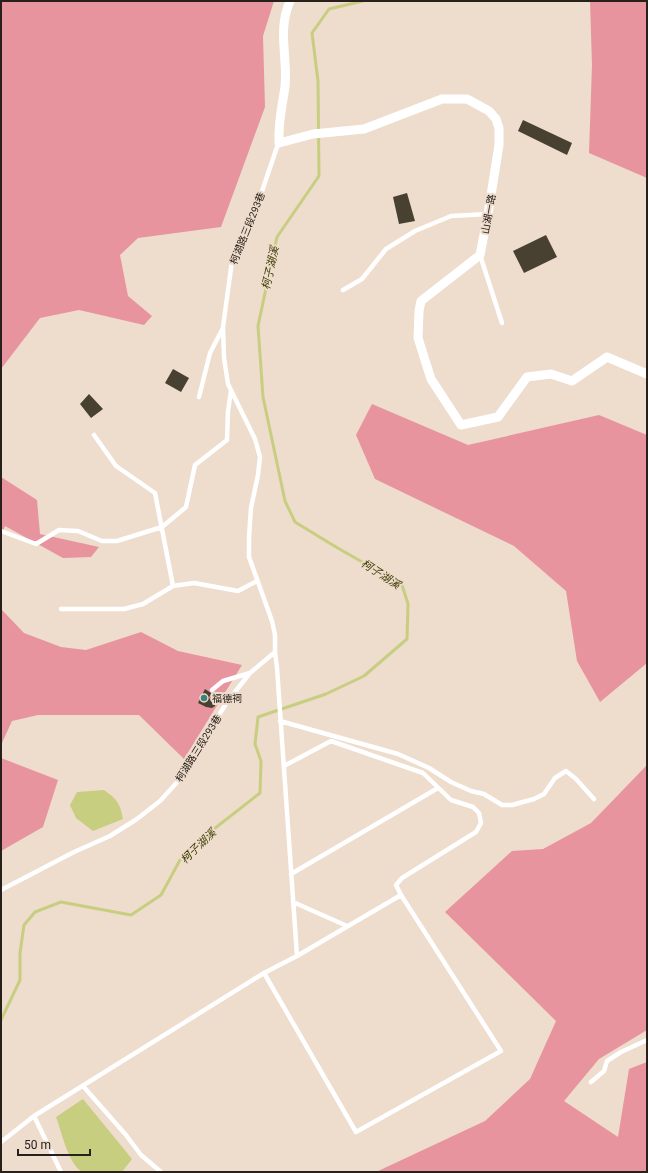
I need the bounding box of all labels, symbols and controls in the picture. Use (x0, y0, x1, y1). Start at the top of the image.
street label: 柯湖路三段293巷 (228, 190, 267, 266)
street label: 山湖一路 (480, 193, 497, 235)
water label: 柯子湖溪 (260, 243, 282, 291)
water label: 柯子湖溪 (359, 557, 404, 593)
marker: 福德祠 (199, 693, 209, 703)
place label: 福德祠 (212, 693, 242, 704)
street label: 柯湖路三段293巷 (173, 713, 223, 784)
water label: 柯子湖溪 (178, 825, 220, 866)
scale bar (18, 1131, 90, 1157)
text: 50 m (24, 1138, 51, 1152)

